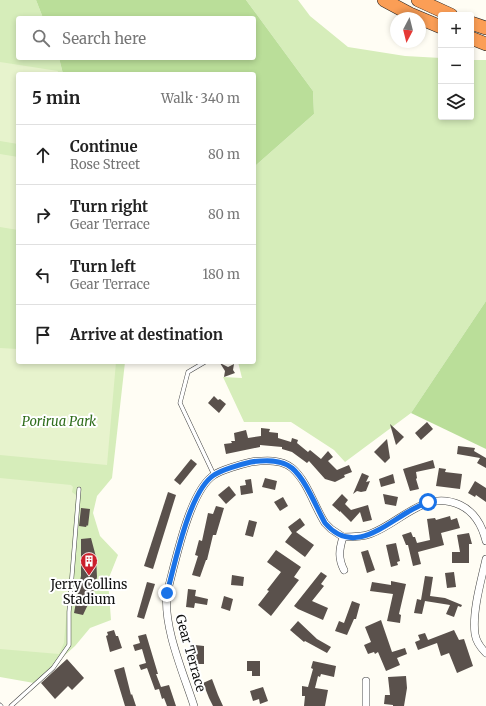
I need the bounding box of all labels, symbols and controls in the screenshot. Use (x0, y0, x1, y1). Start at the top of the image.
north arrow (390, 12, 426, 48)
map controls (438, 12, 474, 120)
button: + (438, 12, 474, 48)
search box (16, 16, 256, 60)
icon: search (30, 27, 52, 49)
text: Search here (62, 29, 146, 48)
button: − (438, 48, 474, 84)
button: layers (438, 84, 474, 120)
text: 5 min (32, 87, 80, 109)
text: Walk · 340 m (161, 90, 240, 107)
text: Continue (70, 137, 138, 156)
icon: ahead (32, 144, 54, 166)
text: 80 m (208, 146, 240, 163)
text: Rose Street (70, 156, 140, 173)
text: Turn right (70, 197, 148, 216)
icon: right (32, 204, 54, 226)
text: 80 m (208, 206, 240, 223)
text: Gear Terrace (70, 216, 150, 233)
text: Turn left (70, 257, 136, 276)
icon: left (32, 264, 54, 286)
text: 180 m (202, 266, 240, 283)
text: Gear Terrace (70, 276, 150, 293)
icon: arrive (32, 324, 54, 346)
text: Arrive at destination (70, 325, 223, 344)
park label: Porirua Park (22, 413, 96, 430)
route start (419, 493, 437, 511)
building icon: Jerry Collins Stadium (79, 551, 99, 576)
place label: Jerry Collins Stadium (50, 576, 127, 608)
route end (158, 584, 176, 602)
street label: Gear Terrace (171, 612, 210, 694)

